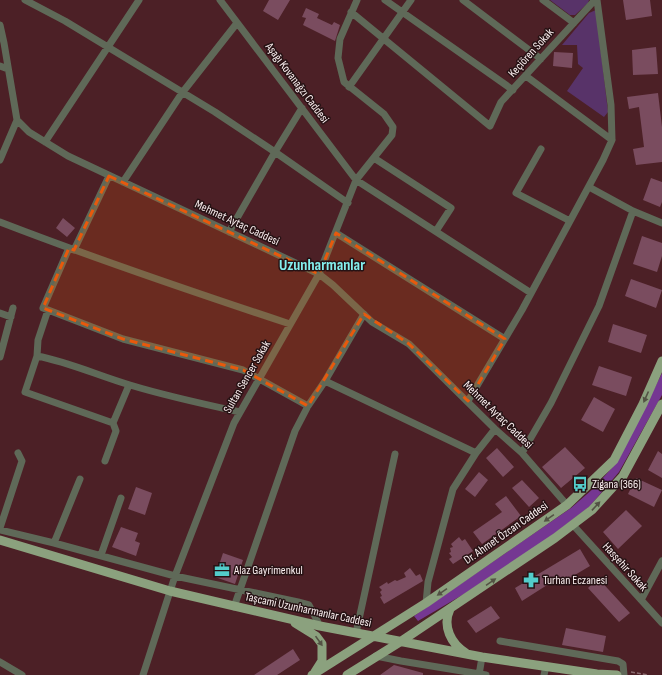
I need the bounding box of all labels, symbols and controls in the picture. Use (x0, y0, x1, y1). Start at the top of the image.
street label: Keçiören Sokak (505, 25, 557, 81)
street label: Aşağı Kovanağzı Caddesi (261, 39, 332, 126)
street label: Mehmet Aytaç Caddesi (192, 197, 282, 249)
district label: Uzunharmanlar (279, 256, 365, 275)
street label: Sultan Sencer Sokak (220, 338, 274, 416)
street label: Mehmet Aytaç Caddesi (460, 378, 536, 452)
one-way arrow (643, 391, 649, 403)
bus stop icon: Zigana (366) (571, 475, 589, 493)
place label: Zigana (366) (592, 477, 641, 492)
street label: Dr. Ahmet Özcan Caddesi (461, 498, 551, 568)
one-way arrow (591, 501, 601, 511)
one-way arrow (544, 514, 554, 522)
street label: Hasşehir Sokak (599, 539, 651, 595)
office icon: Alaz Gayrimenkul (213, 561, 231, 579)
place label: Alaz Gayrimenkul (233, 563, 303, 578)
pharmacy icon: Turhan Eczanesi (522, 571, 540, 589)
place label: Turhan Eczanesi (543, 573, 607, 588)
one-way arrow (485, 578, 496, 585)
one-way arrow (437, 588, 447, 596)
street label: Taşcami Uzunharmanlar Caddesi (243, 589, 373, 631)
one-way arrow (315, 636, 323, 646)

